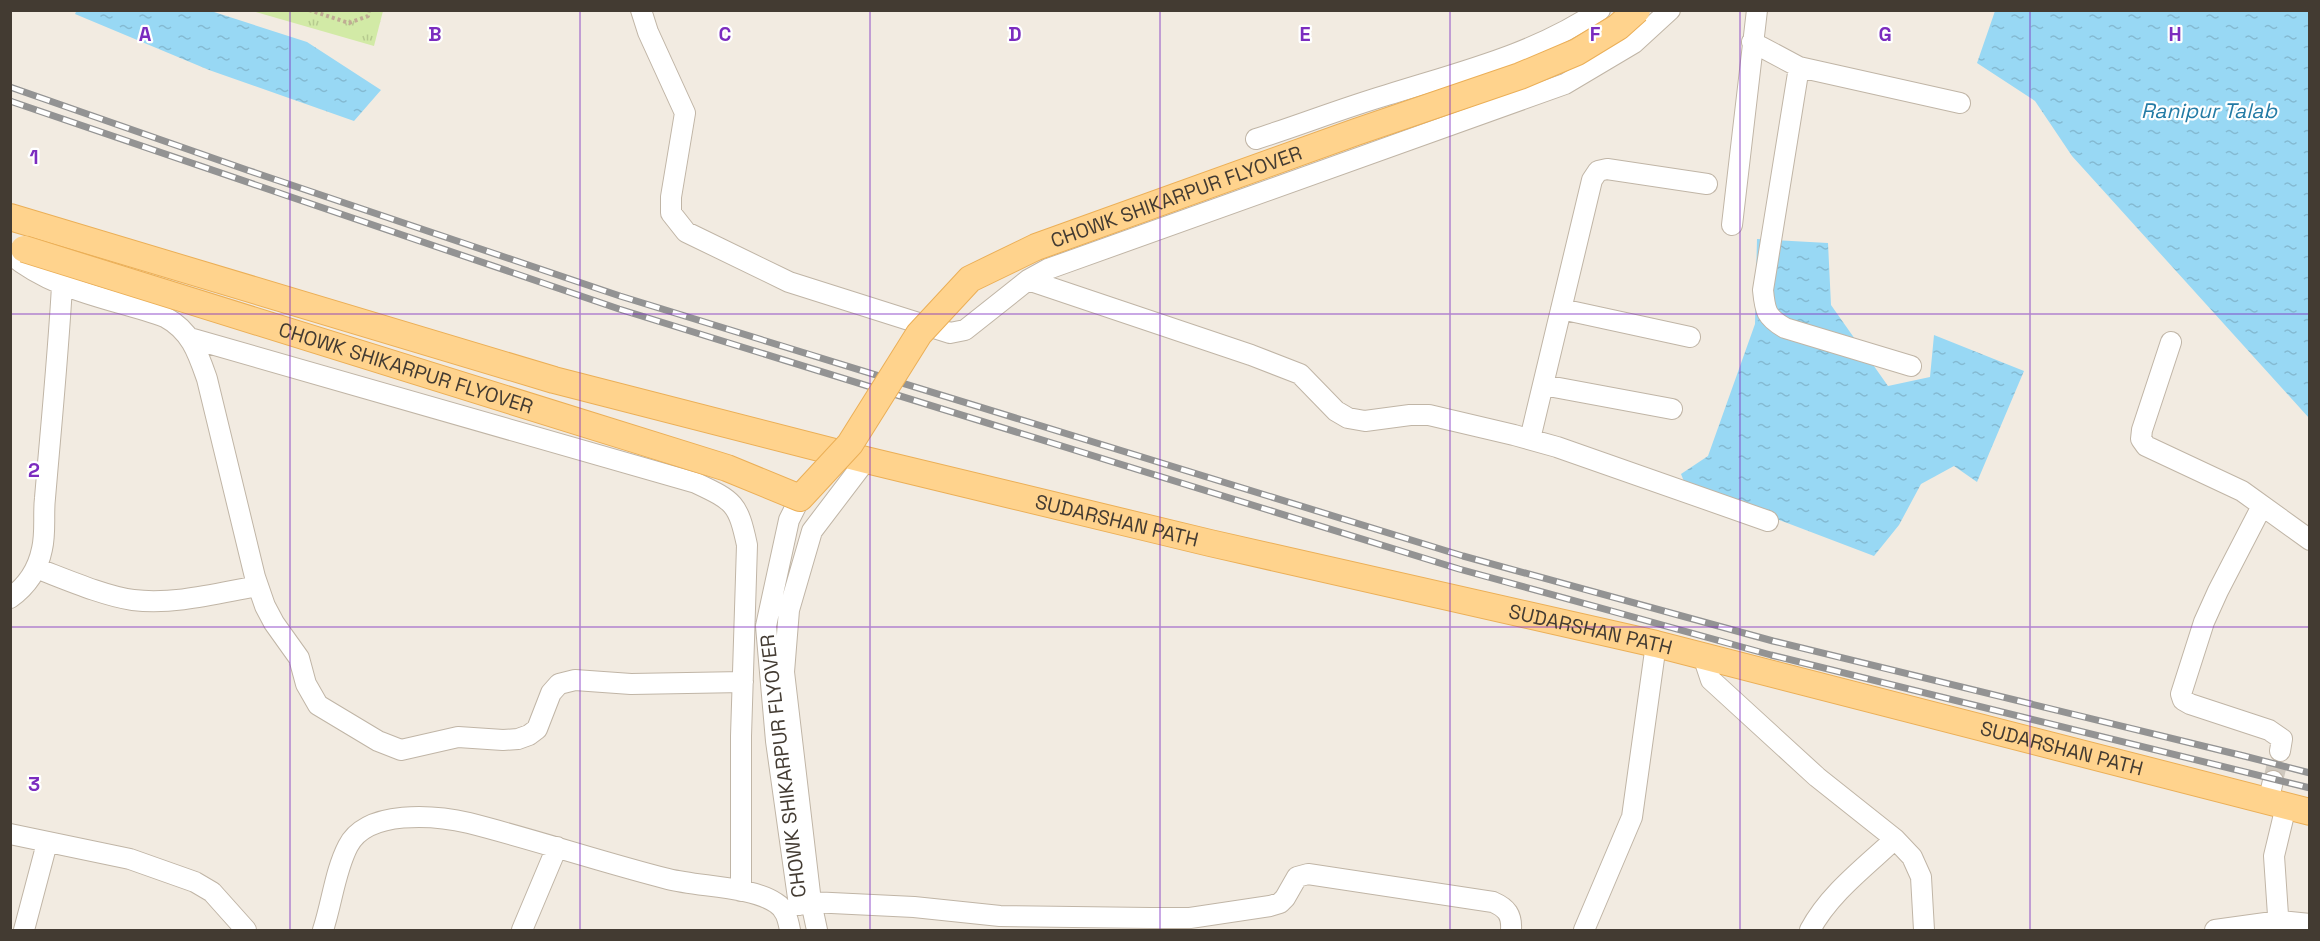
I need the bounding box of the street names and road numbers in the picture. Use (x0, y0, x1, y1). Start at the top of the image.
street label: CHOWK SHIKARPUR FLYOVER (1047, 140, 1305, 254)
street label: CHOWK SHIKARPUR FLYOVER (275, 316, 536, 420)
street label: SUDARSHAN PATH (1032, 488, 1201, 553)
street label: SUDARSHAN PATH (1506, 598, 1675, 661)
street label: CHOWK SHIKARPUR FLYOVER (754, 633, 812, 899)
street label: SUDARSHAN PATH (1977, 715, 2146, 782)

